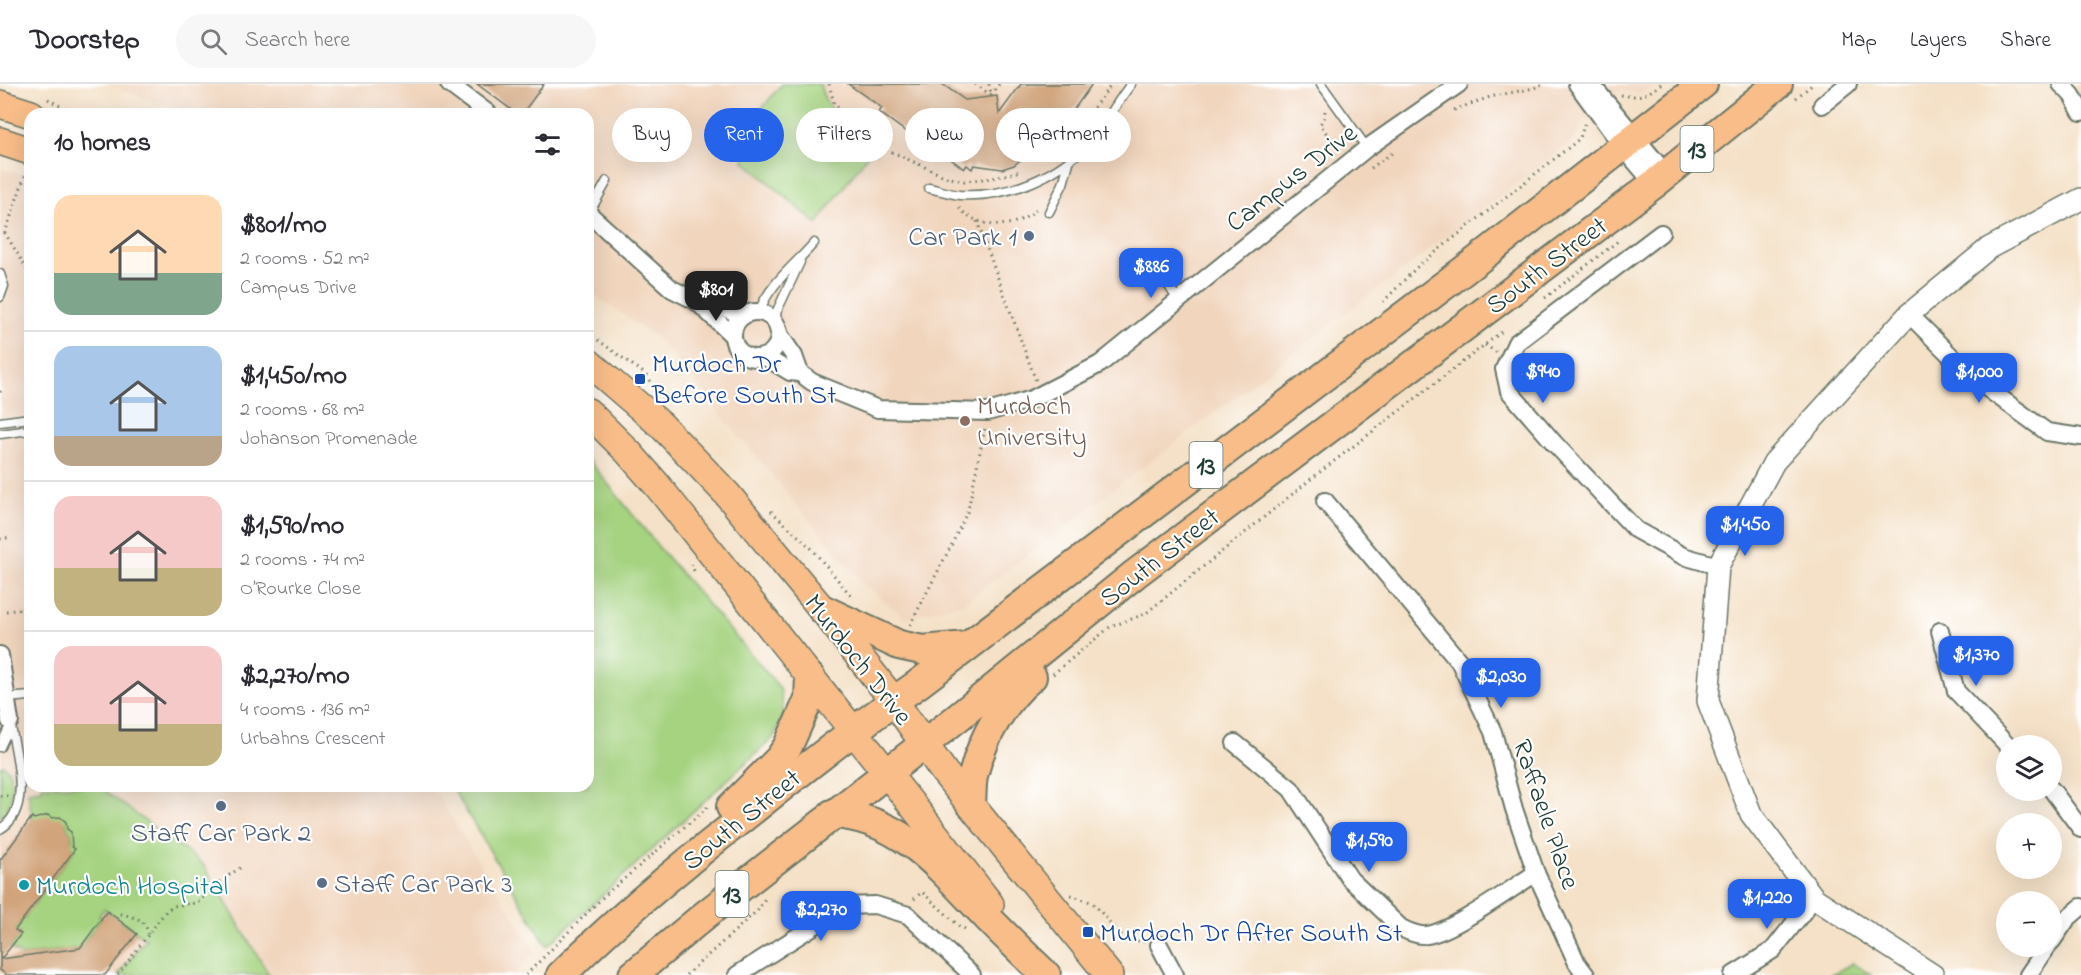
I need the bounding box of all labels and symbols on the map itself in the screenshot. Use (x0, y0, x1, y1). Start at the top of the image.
street label: Campus Drive (1219, 115, 1367, 243)
road number: 13 (1680, 126, 1714, 172)
street label: South Street (1478, 208, 1617, 326)
place label: Car Park 1 (908, 219, 1017, 258)
marker: Car Park 1 (1022, 229, 1036, 243)
pin: $886 (1115, 248, 1187, 299)
pin: $801 (680, 271, 752, 322)
place label: Murdoch Dr Before South St (651, 346, 836, 416)
pin: $940 (1507, 353, 1579, 404)
pin: $1,000 (1930, 353, 2028, 404)
marker: Murdoch Dr Before South St (633, 372, 647, 386)
place label: Murdoch University (977, 388, 1087, 458)
marker: Murdoch University (958, 414, 972, 428)
road number: 13 (1190, 442, 1222, 488)
street label: South Street (1092, 499, 1229, 618)
pin: $1,450 (1696, 506, 1794, 557)
street label: Murdoch Drive (793, 587, 921, 735)
pin: $1,370 (1927, 636, 2025, 687)
pin: $2,030 (1452, 658, 1550, 709)
street label: Raffaele Place (1501, 735, 1589, 896)
street label: South Street (675, 761, 811, 881)
marker: Staff Car Park 2 (214, 799, 228, 813)
place label: Staff Car Park 2 (131, 815, 311, 854)
pin: $1,590 (1320, 822, 1418, 873)
place label: Staff Car Park 3 (334, 866, 512, 905)
place label: Murdoch Hospital (36, 868, 228, 907)
road number: 13 (716, 871, 748, 917)
marker: Staff Car Park 3 (315, 876, 329, 890)
marker: Murdoch Hospital (17, 878, 31, 892)
pin: $1,220 (1718, 879, 1816, 930)
pin: $2,270 (772, 891, 870, 942)
place label: Murdoch Dr After South St (1100, 915, 1402, 954)
marker: Murdoch Dr After South St (1081, 925, 1095, 939)

